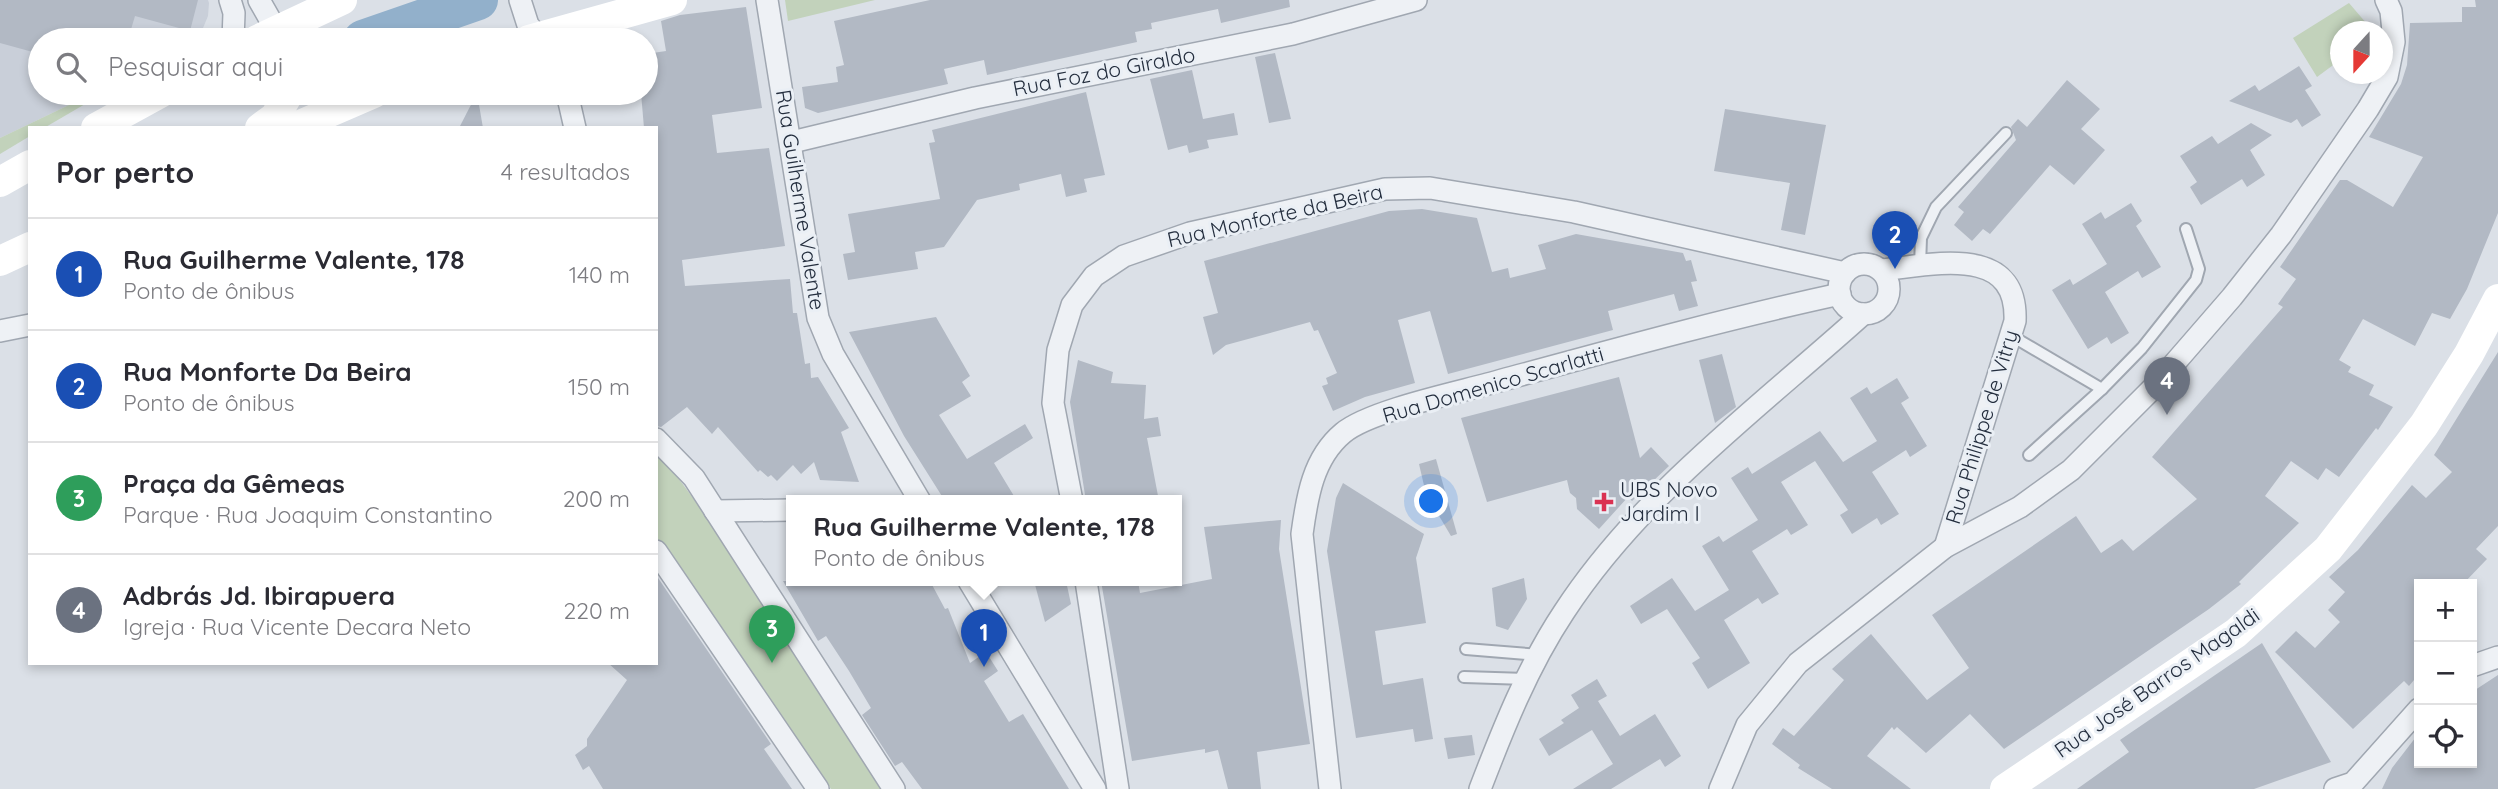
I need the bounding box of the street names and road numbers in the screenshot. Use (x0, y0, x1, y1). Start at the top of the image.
street label: Rua Foz do Giraldo (1011, 41, 1197, 101)
street label: Rua Guilherme Valente (771, 88, 831, 312)
street label: Rua Monforte da Beira (1164, 178, 1385, 252)
street label: Rua Philippe de Vitry (1939, 327, 2023, 527)
street label: Rua Domenico Scarlatti (1379, 340, 1606, 428)
street label: Rua José Barros Magaldi (2049, 601, 2264, 763)

